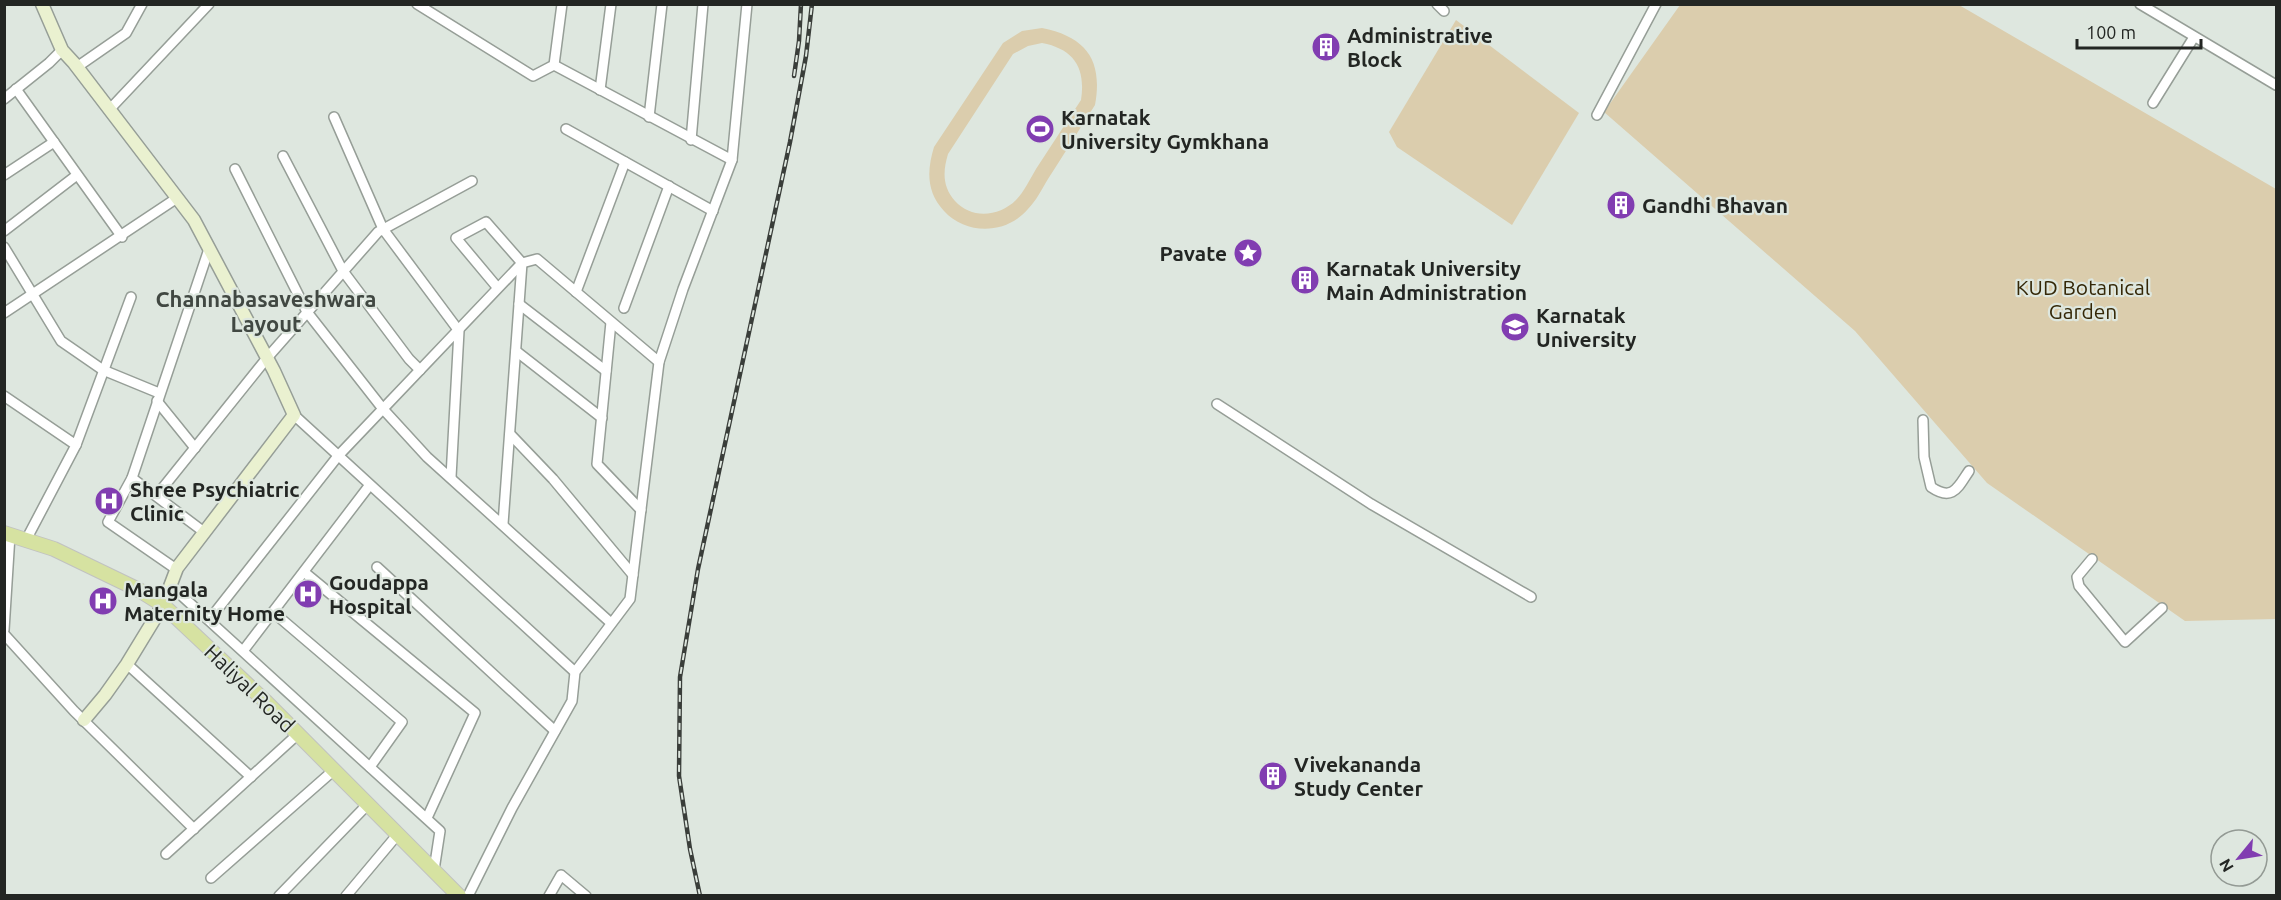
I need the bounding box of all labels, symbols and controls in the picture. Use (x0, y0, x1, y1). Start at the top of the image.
scale bar (2077, 12, 2202, 50)
text: 100 m (2086, 22, 2136, 42)
place label: Administrative Block (1347, 23, 1493, 71)
building icon: Administrative Block (1310, 31, 1342, 63)
place label: Karnatak University Gymkhana (1061, 105, 1269, 153)
sports icon: Karnatak University Gymkhana (1024, 113, 1056, 145)
building icon: Gandhi Bhavan (1605, 189, 1637, 221)
place label: Gandhi Bhavan (1642, 193, 1788, 217)
place icon: Pavate (1232, 237, 1264, 269)
place label: Pavate (1160, 241, 1227, 265)
place label: Karnatak University Main Administration (1326, 256, 1527, 304)
building icon: Karnatak University Main Administration (1289, 264, 1321, 296)
park label: KUD Botanical Garden (2016, 275, 2150, 323)
district label: Channabasaveshwara Layout (156, 286, 376, 336)
place label: Karnatak University (1536, 303, 1636, 351)
school or university icon: Karnatak University (1499, 311, 1531, 343)
place label: Shree Psychiatric Clinic (130, 477, 300, 525)
hospital icon: Shree Psychiatric Clinic (93, 485, 125, 517)
place label: Goudappa Hospital (329, 570, 429, 618)
place label: Mangala Maternity Home (124, 577, 285, 625)
hospital icon: Goudappa Hospital (292, 578, 324, 610)
hospital icon: Mangala Maternity Home (87, 585, 119, 617)
street label: Haliyal Road (200, 639, 300, 737)
place label: Vivekananda Study Center (1294, 752, 1423, 800)
building icon: Vivekananda Study Center (1257, 760, 1289, 792)
north arrow (2209, 828, 2269, 888)
text: N (2215, 856, 2237, 875)

